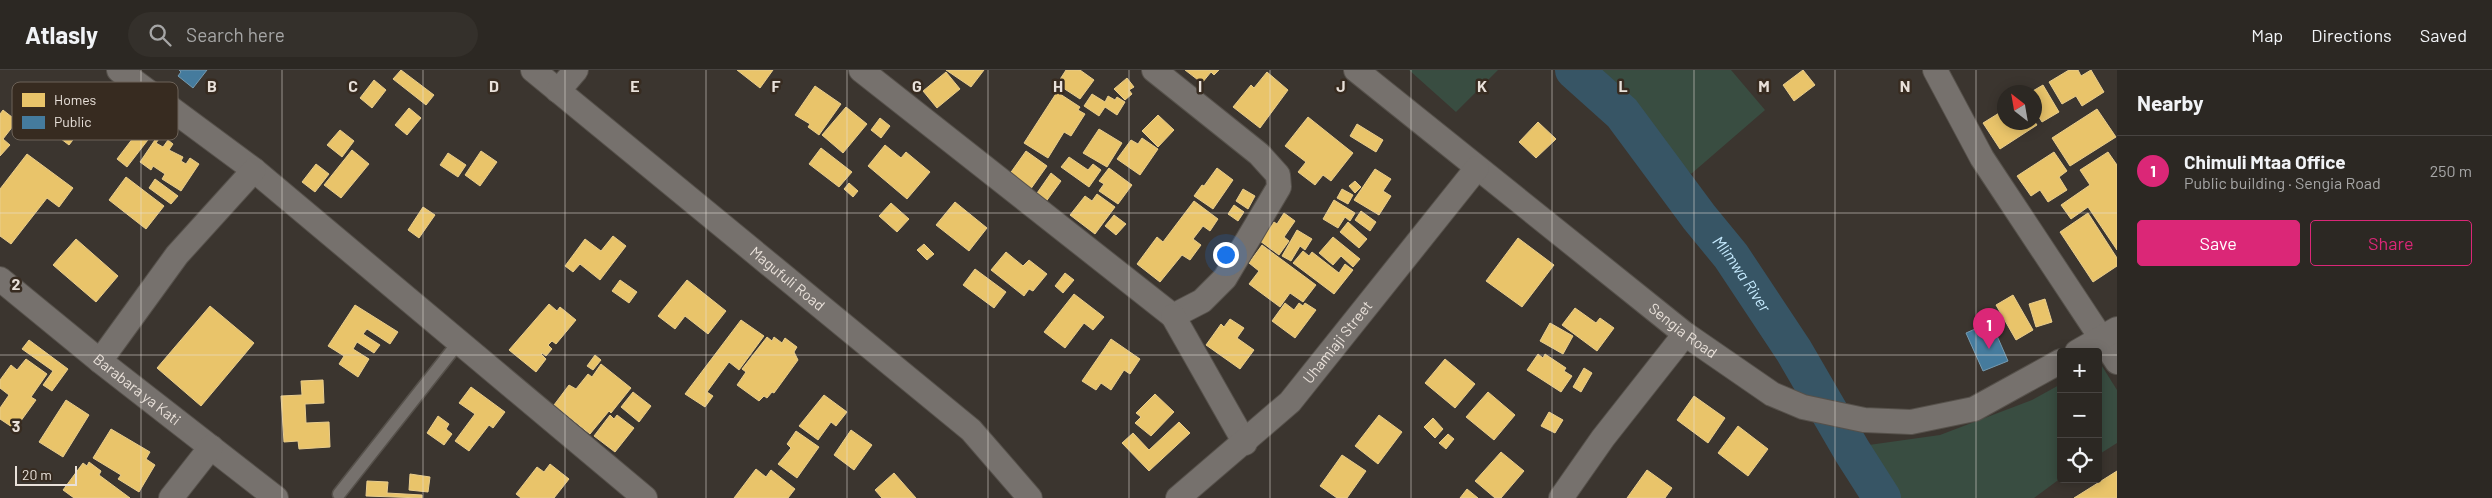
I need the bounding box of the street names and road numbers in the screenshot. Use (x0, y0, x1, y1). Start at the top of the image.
street label: Magufuli Road (747, 242, 829, 314)
street label: Uhamiaji Street (1298, 297, 1376, 387)
street label: Sengia Road (1646, 299, 1721, 361)
street label: Barabara ya Kati (90, 349, 185, 428)

